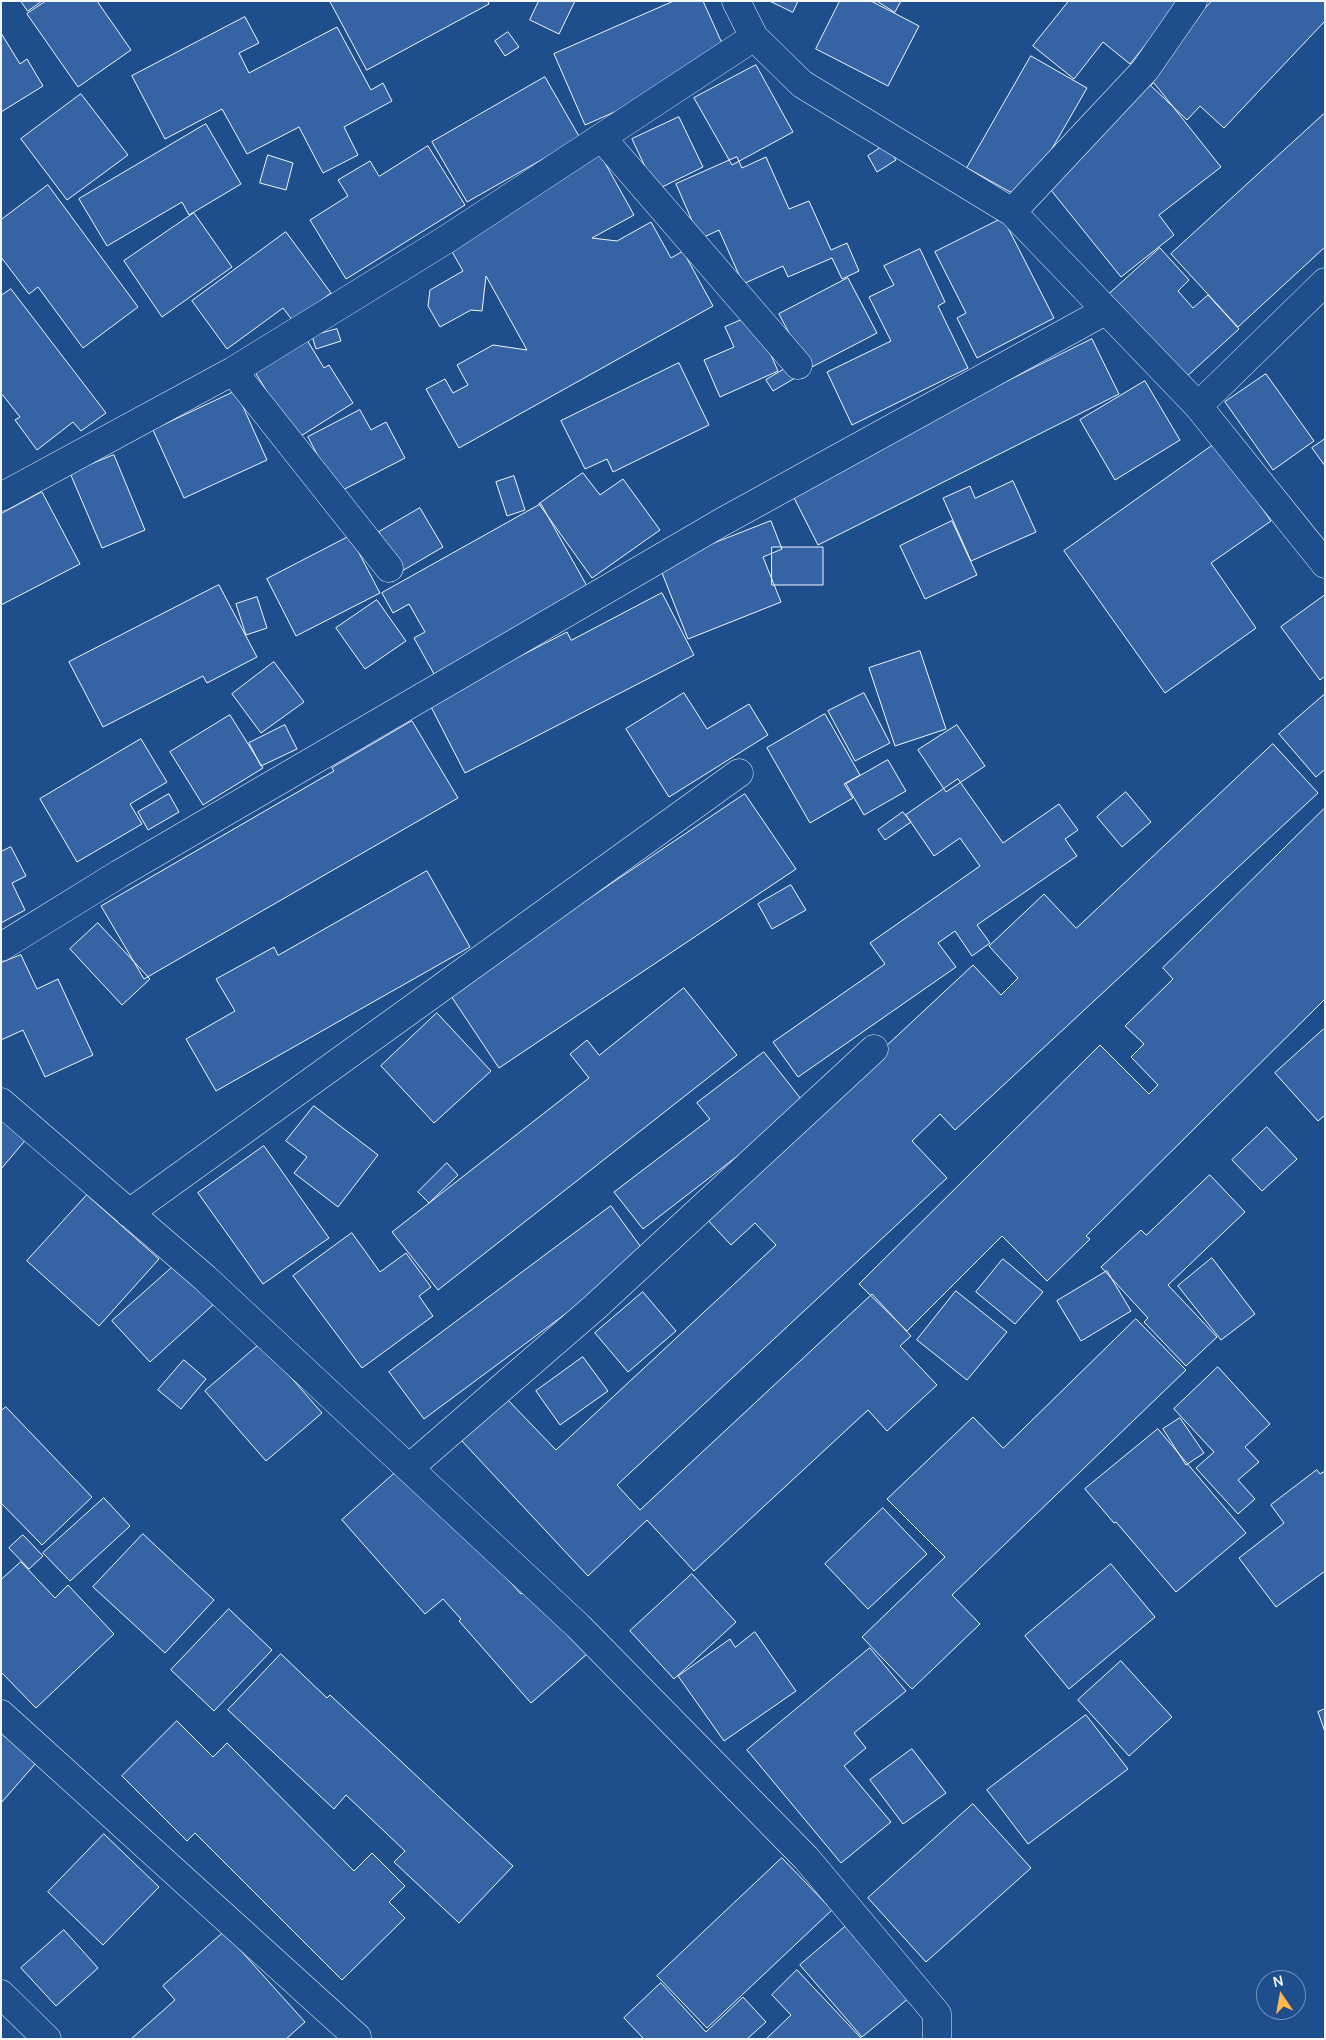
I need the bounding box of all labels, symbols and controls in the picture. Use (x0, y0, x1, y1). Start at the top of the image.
north arrow (1256, 1970, 1306, 2020)
text: N (1271, 1970, 1285, 1991)

